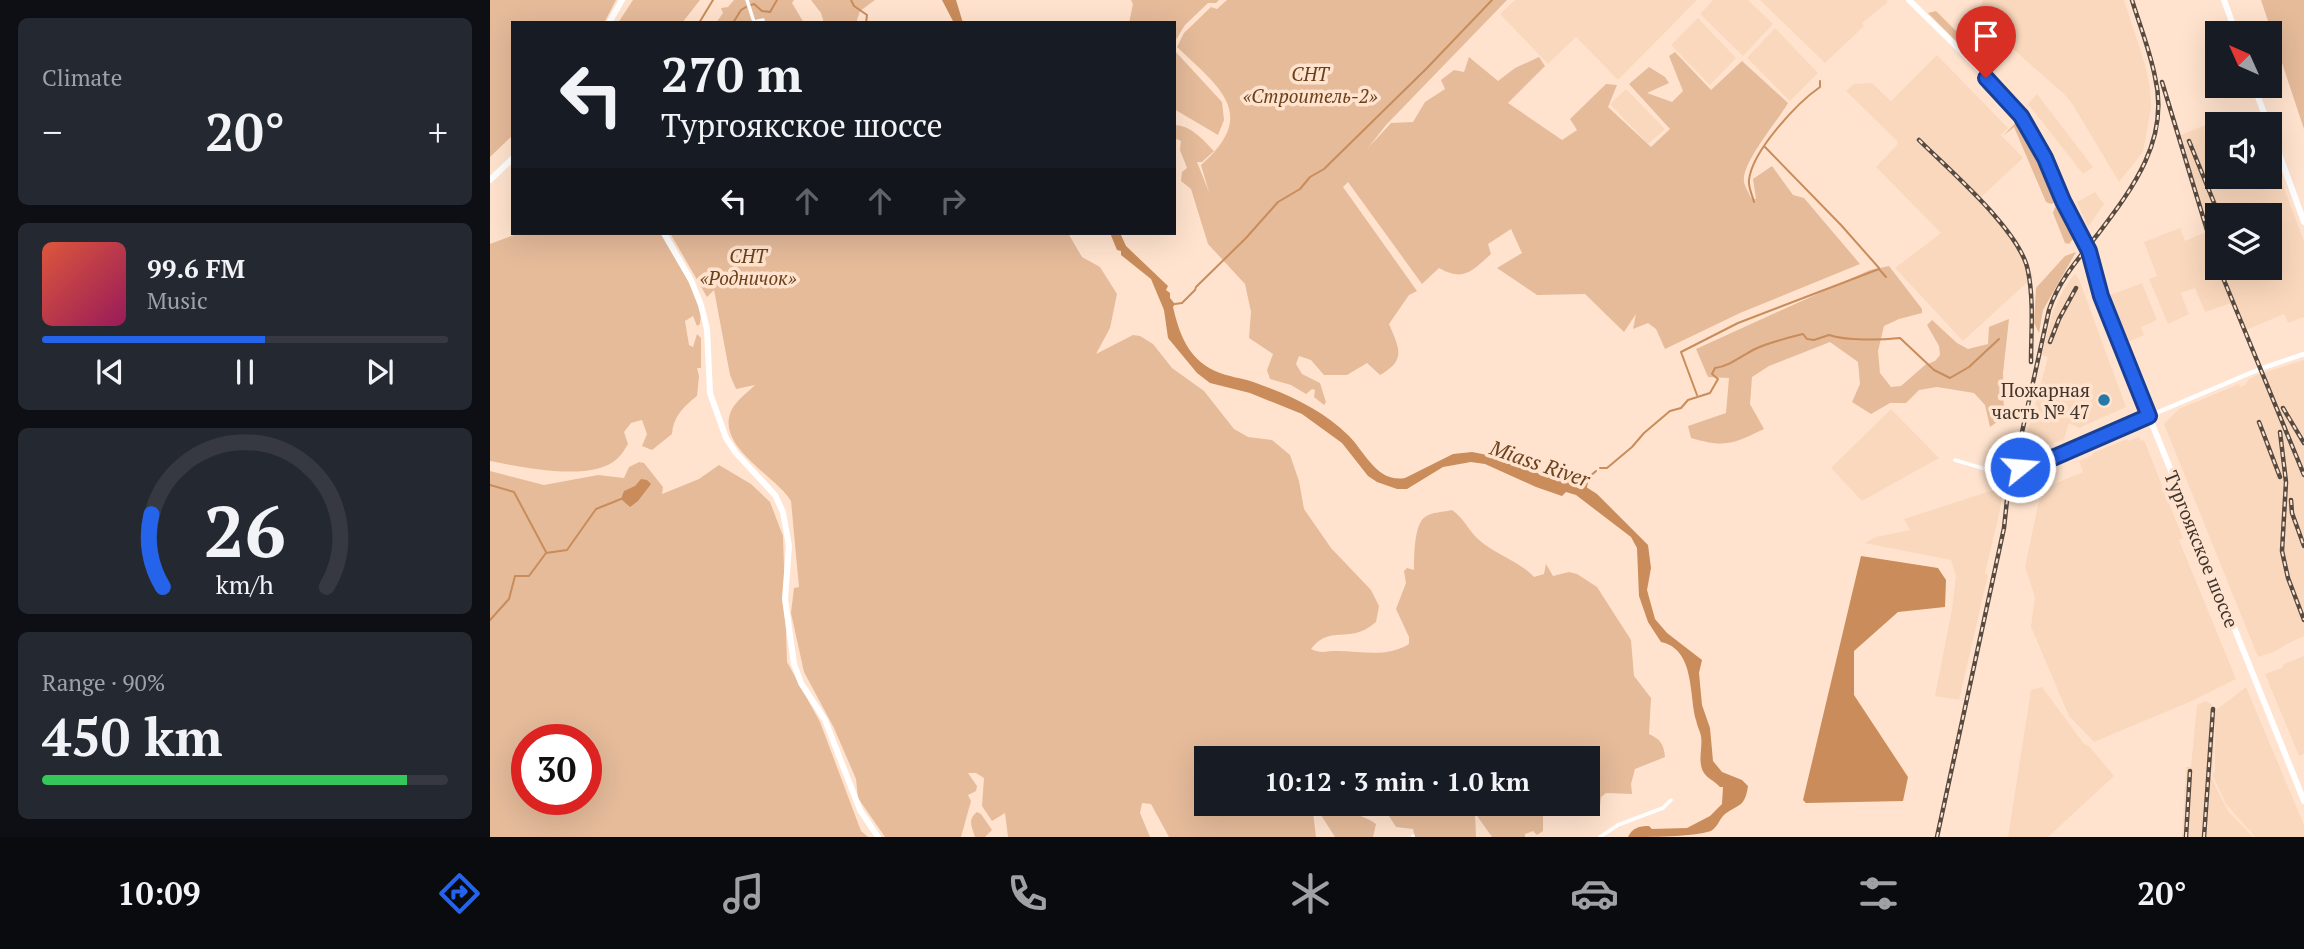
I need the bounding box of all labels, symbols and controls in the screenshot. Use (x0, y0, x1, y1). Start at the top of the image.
pin (1956, 6, 2016, 78)
icon: arrive (1967, 17, 2005, 55)
north arrow (2205, 21, 2282, 98)
map controls (2205, 21, 2282, 280)
text: 270 m (661, 41, 803, 106)
icon: left (546, 49, 637, 140)
park label: СНТ «Строитель-2» (1242, 61, 1378, 108)
text: Climate (42, 62, 122, 93)
text: 20° (205, 97, 285, 166)
text: Тургоякское шоссе (661, 104, 943, 146)
text: − (42, 107, 62, 157)
text: + (428, 107, 448, 157)
button: sound (2205, 112, 2282, 189)
icon: left (715, 182, 753, 220)
icon: ahead (788, 182, 826, 220)
icon: ahead (861, 182, 899, 220)
icon: right (934, 182, 972, 220)
button: layers (2205, 203, 2282, 280)
park label: СНТ «Родничок» (699, 243, 797, 290)
text: 99.6 FM (147, 251, 245, 285)
text: Music (147, 285, 208, 316)
icon: previous (91, 353, 129, 391)
icon: pause (226, 353, 264, 391)
icon: next (361, 353, 399, 391)
place label: Пожарная часть № 47 (1992, 377, 2090, 424)
marker: Пожарная часть № 47 (2096, 392, 2112, 408)
position arrow (1983, 430, 2057, 504)
water label: Miass River (1486, 433, 1594, 493)
street label: Тургоякское шоссе (2159, 467, 2245, 631)
text: 26 (204, 481, 286, 578)
text: km/h (216, 568, 274, 601)
text: Range · 90% (42, 667, 165, 698)
text: 450 km (42, 702, 223, 771)
speed limit sign: 30 (511, 724, 602, 815)
text: 10:12 · 3 min · 1.0 km (1264, 764, 1530, 798)
icon: directions (435, 869, 484, 918)
icon: music (719, 869, 768, 918)
icon: phone (1003, 869, 1052, 918)
icon: climate (1286, 869, 1335, 918)
icon: car (1570, 869, 1619, 918)
icon: filters (1854, 869, 1903, 918)
text: 10:09 (117, 872, 201, 914)
text: 20° (2137, 872, 2187, 914)

